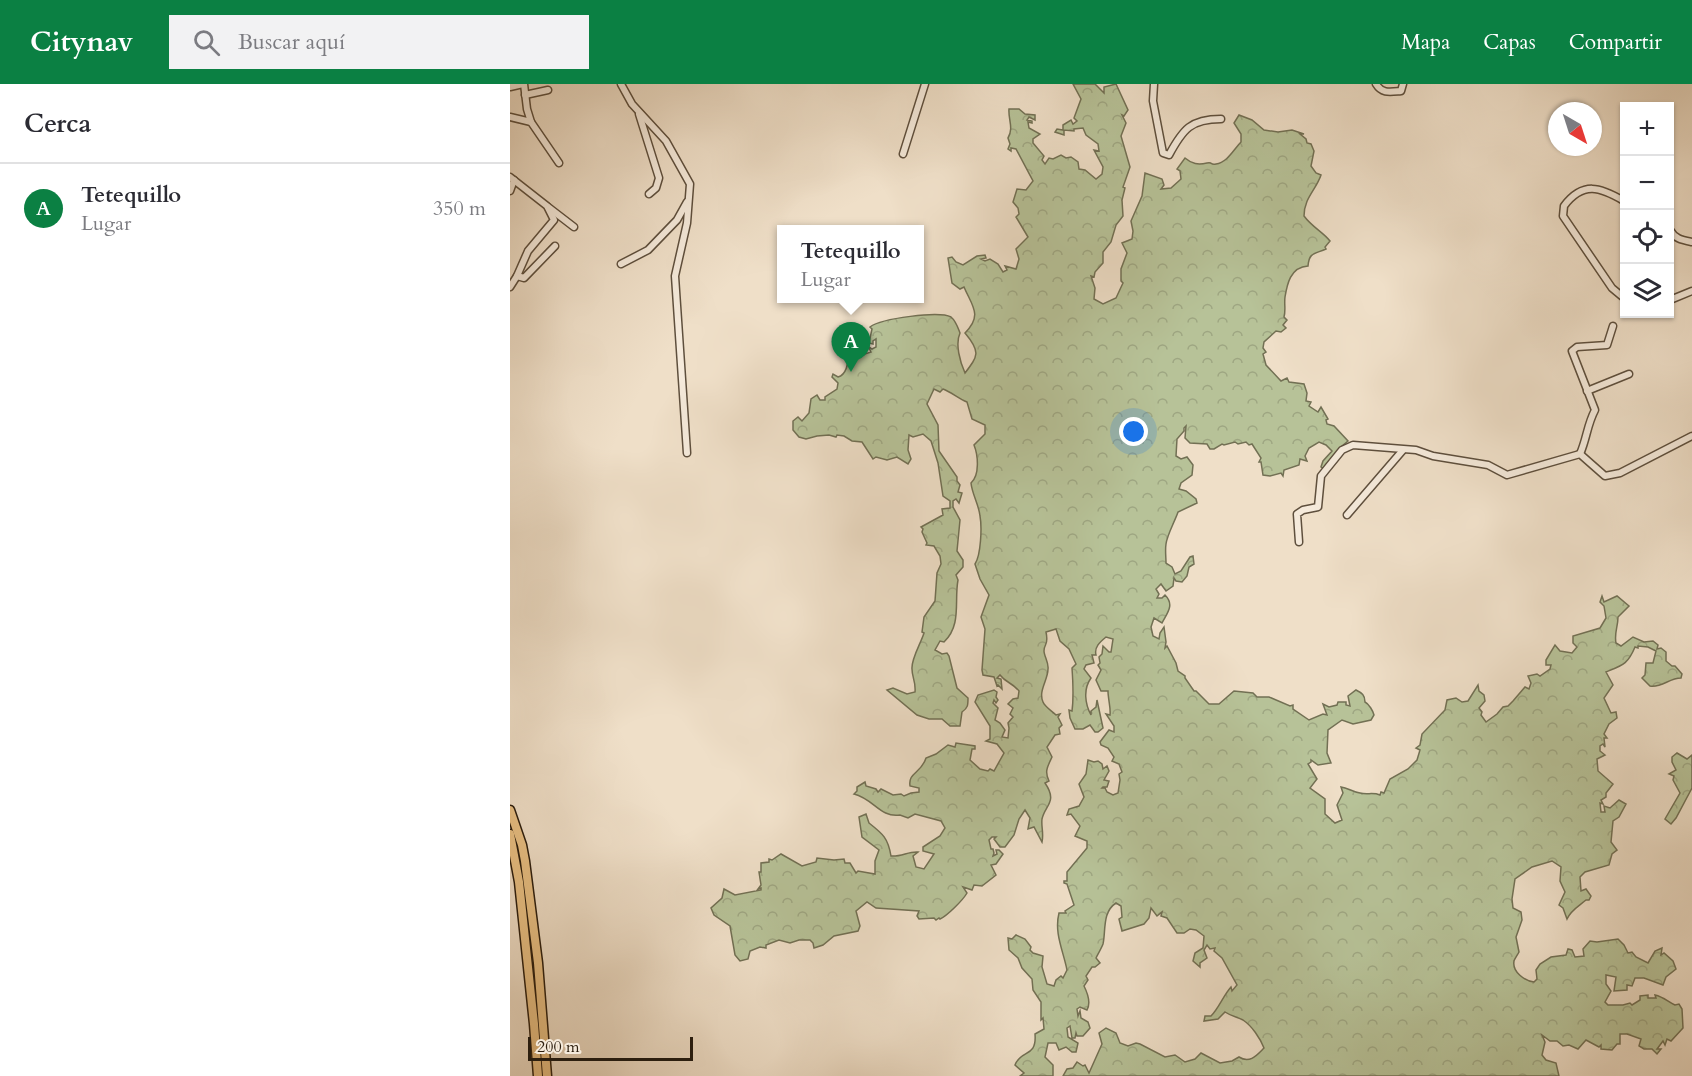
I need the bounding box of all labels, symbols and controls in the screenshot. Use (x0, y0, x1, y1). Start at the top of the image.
search box (169, 15, 589, 69)
text: Citynav (30, 23, 133, 61)
icon: search (190, 26, 223, 59)
text: Buscar aquí (238, 27, 345, 57)
text: Mapa (1401, 28, 1450, 57)
text: Capas (1483, 28, 1536, 57)
text: Compartir (1569, 28, 1662, 57)
north arrow (1548, 102, 1602, 156)
map controls (1620, 102, 1674, 318)
button: + (1620, 102, 1674, 156)
text: Cerca (24, 106, 91, 141)
button: − (1620, 156, 1674, 210)
text: Tetequillo (81, 180, 181, 210)
text: A (36, 195, 51, 222)
text: 350 m (433, 195, 486, 222)
text: Lugar (81, 210, 131, 237)
button: locate (1620, 210, 1674, 264)
popup (777, 225, 924, 303)
text: Tetequillo (800, 236, 901, 266)
button: layers (1620, 264, 1674, 318)
text: Lugar (800, 266, 851, 293)
pin: A (832, 322, 870, 372)
your location (1119, 417, 1148, 446)
scale bar (528, 1034, 693, 1062)
text: 200 m (537, 1036, 579, 1058)

